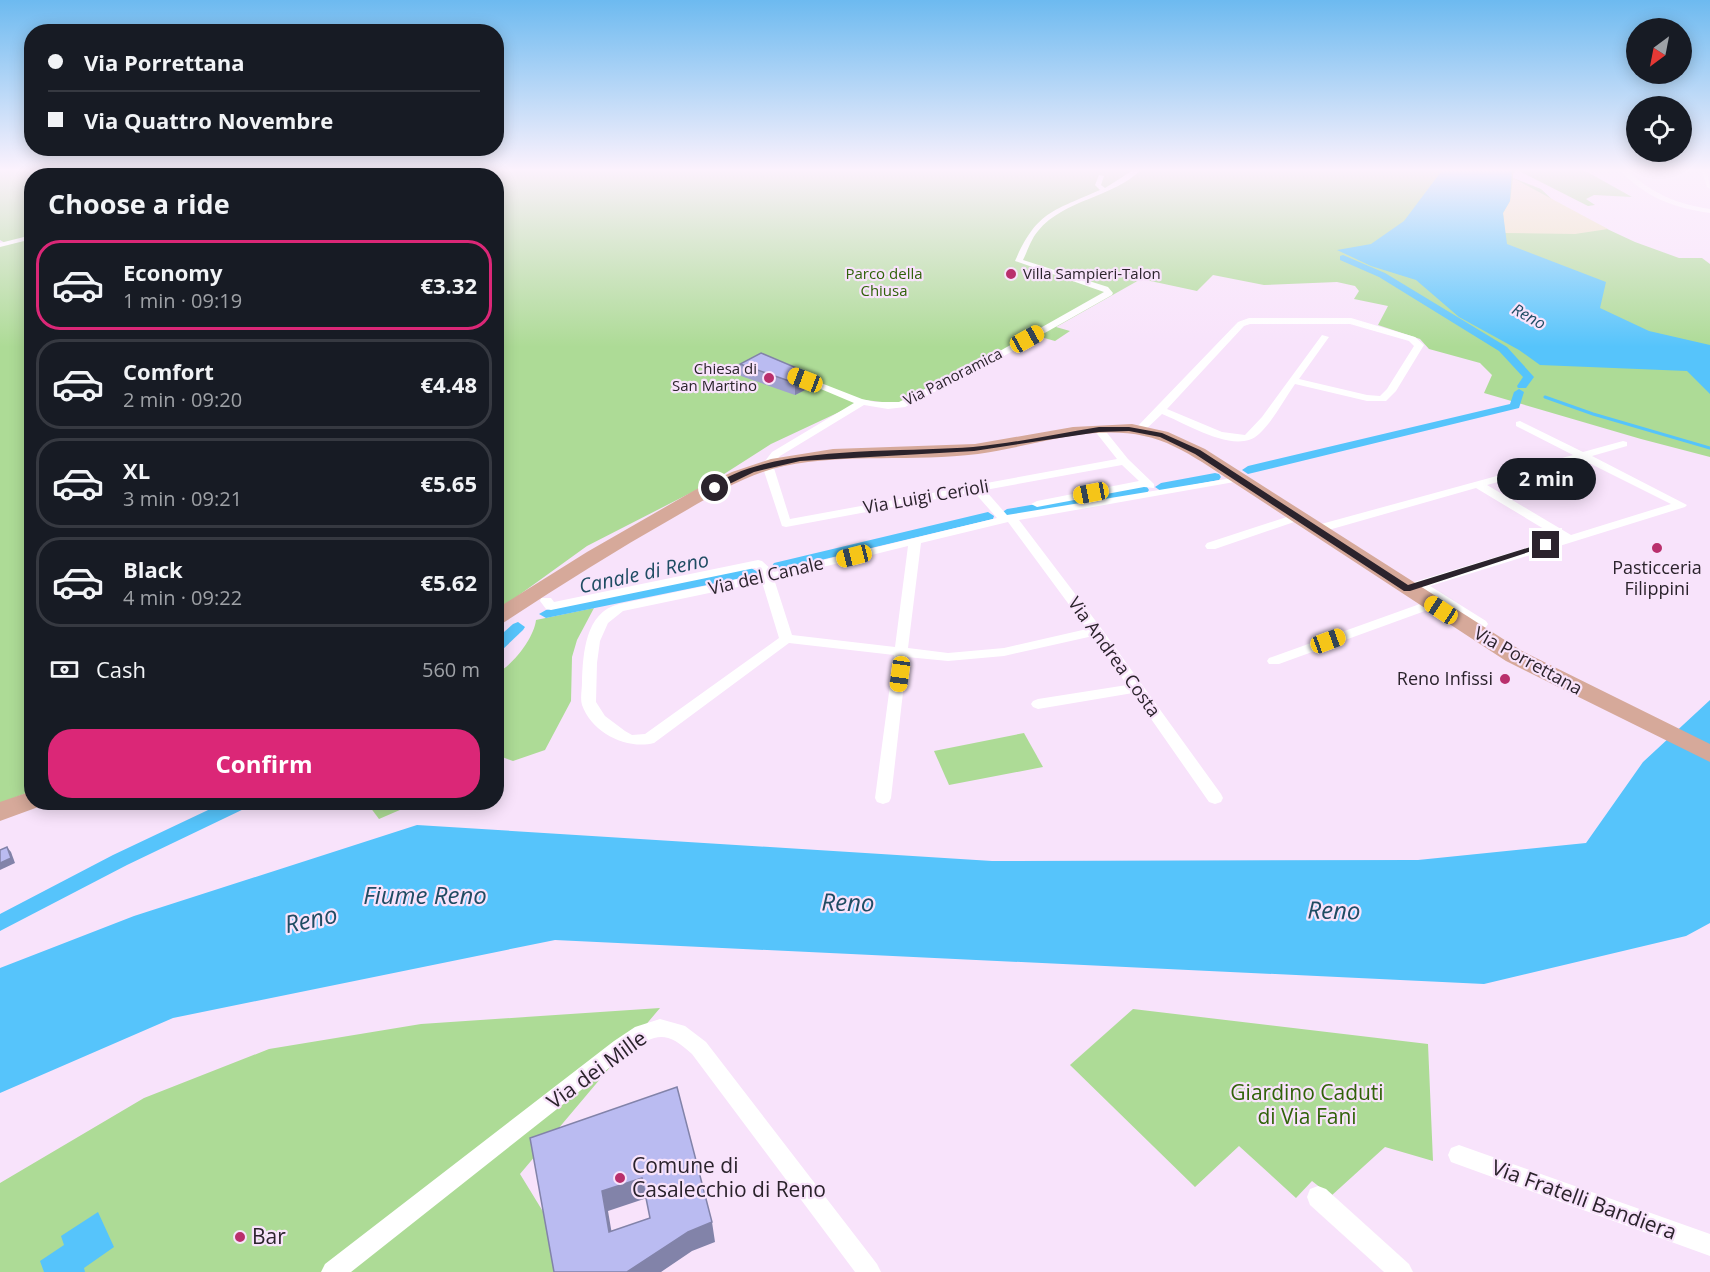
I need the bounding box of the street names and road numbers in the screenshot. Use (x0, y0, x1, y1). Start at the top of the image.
street label: Via Panoramica (900, 343, 1005, 410)
street label: Via Luigi Cerioli (861, 473, 991, 519)
street label: Via del Canale (706, 550, 826, 600)
street label: Via Andrea Costa (1063, 592, 1166, 721)
street label: Via Porrettana (1470, 620, 1587, 700)
street label: Via dei Mille (541, 1023, 652, 1115)
street label: Via Fratelli Bandiera (1488, 1153, 1681, 1246)

